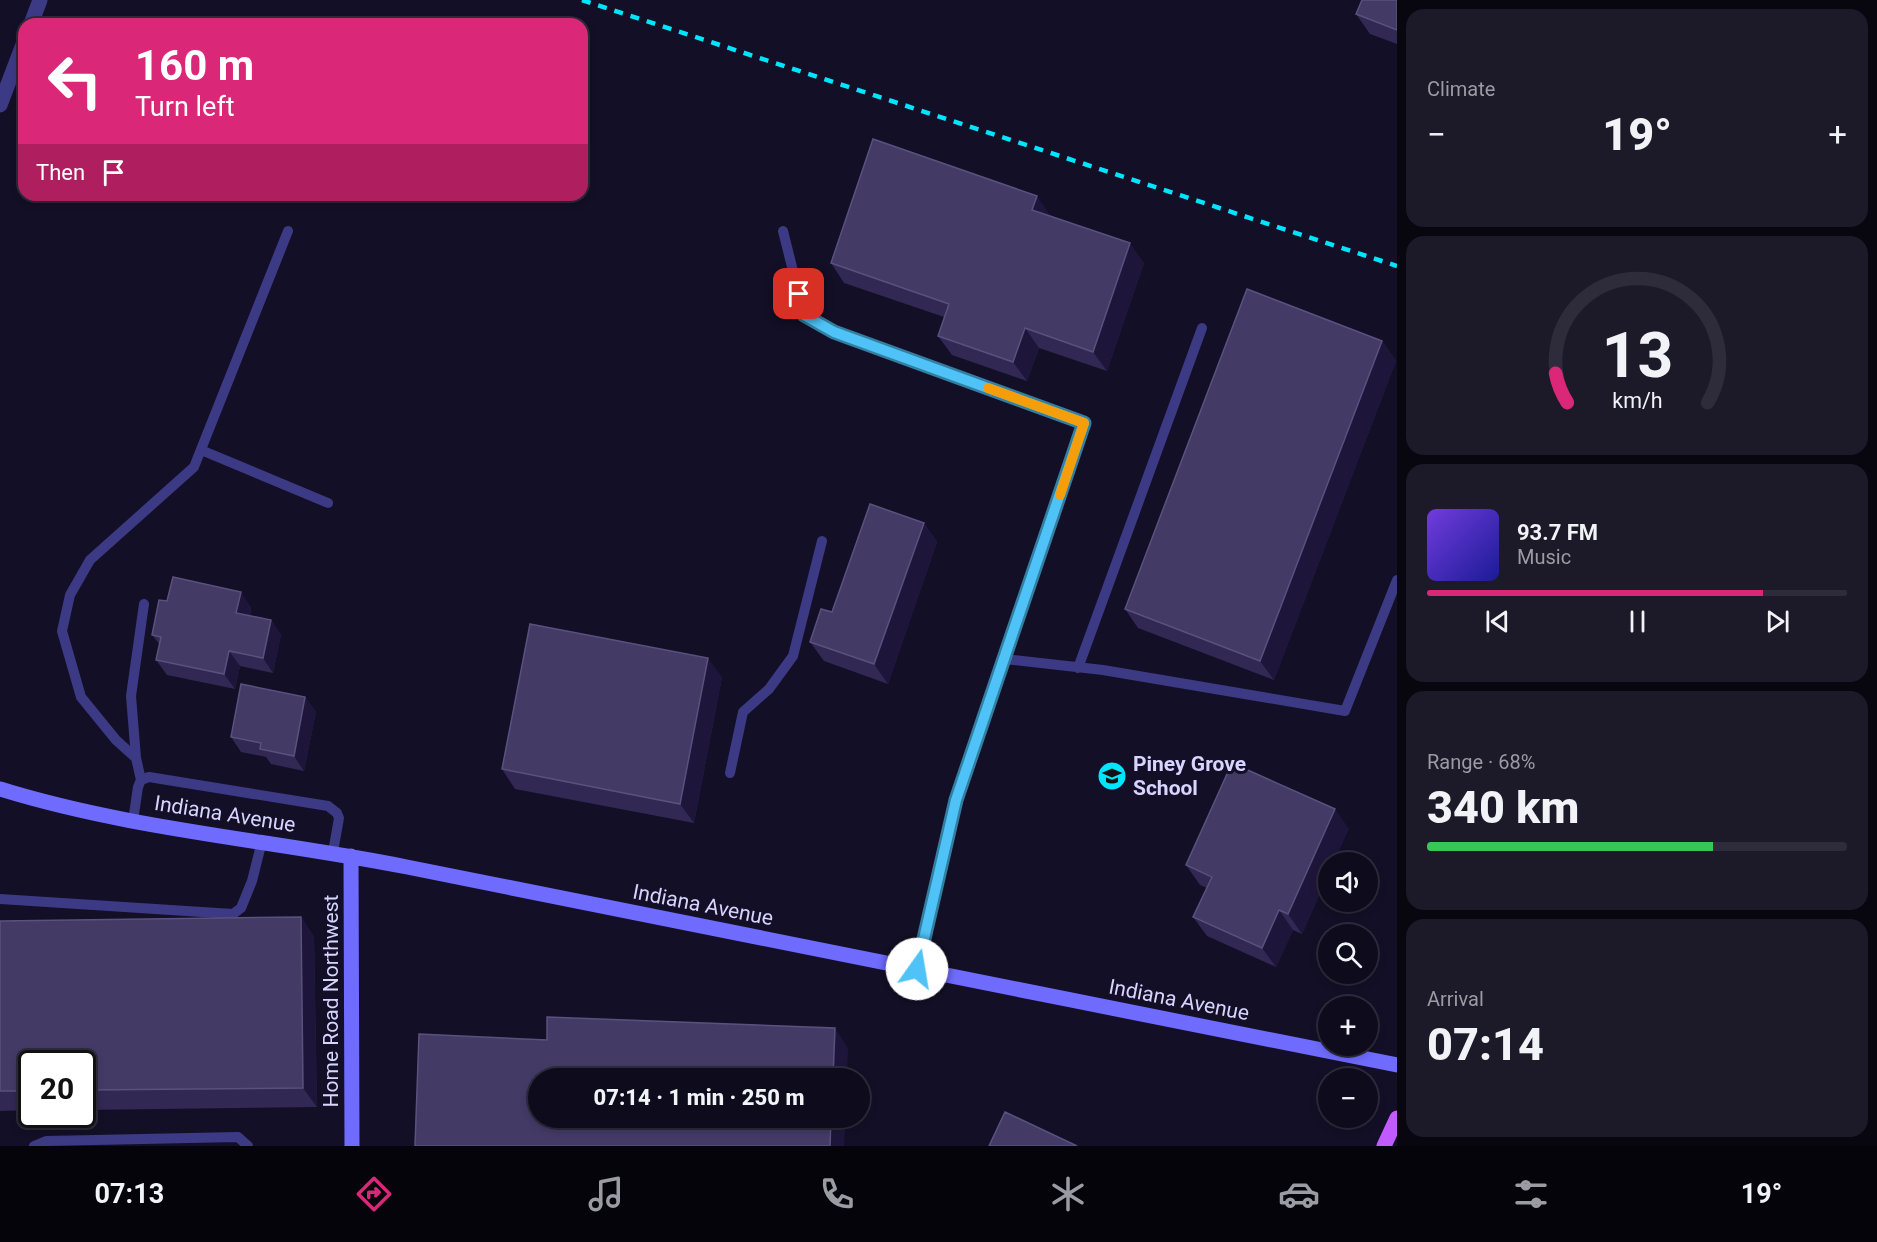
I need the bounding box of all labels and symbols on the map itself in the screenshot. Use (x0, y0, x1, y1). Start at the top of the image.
pin (773, 268, 824, 319)
place label: Piney Grove School (1133, 752, 1246, 800)
school or university icon: Piney Grove School (1096, 760, 1128, 792)
street label: Indiana Avenue (153, 791, 297, 837)
street label: Indiana Avenue (631, 880, 775, 930)
street label: Home Road Northwest (319, 894, 343, 1107)
position arrow (885, 937, 949, 1001)
street label: Indiana Avenue (1107, 975, 1251, 1025)
speed limit sign: 20 (18, 1050, 96, 1128)

